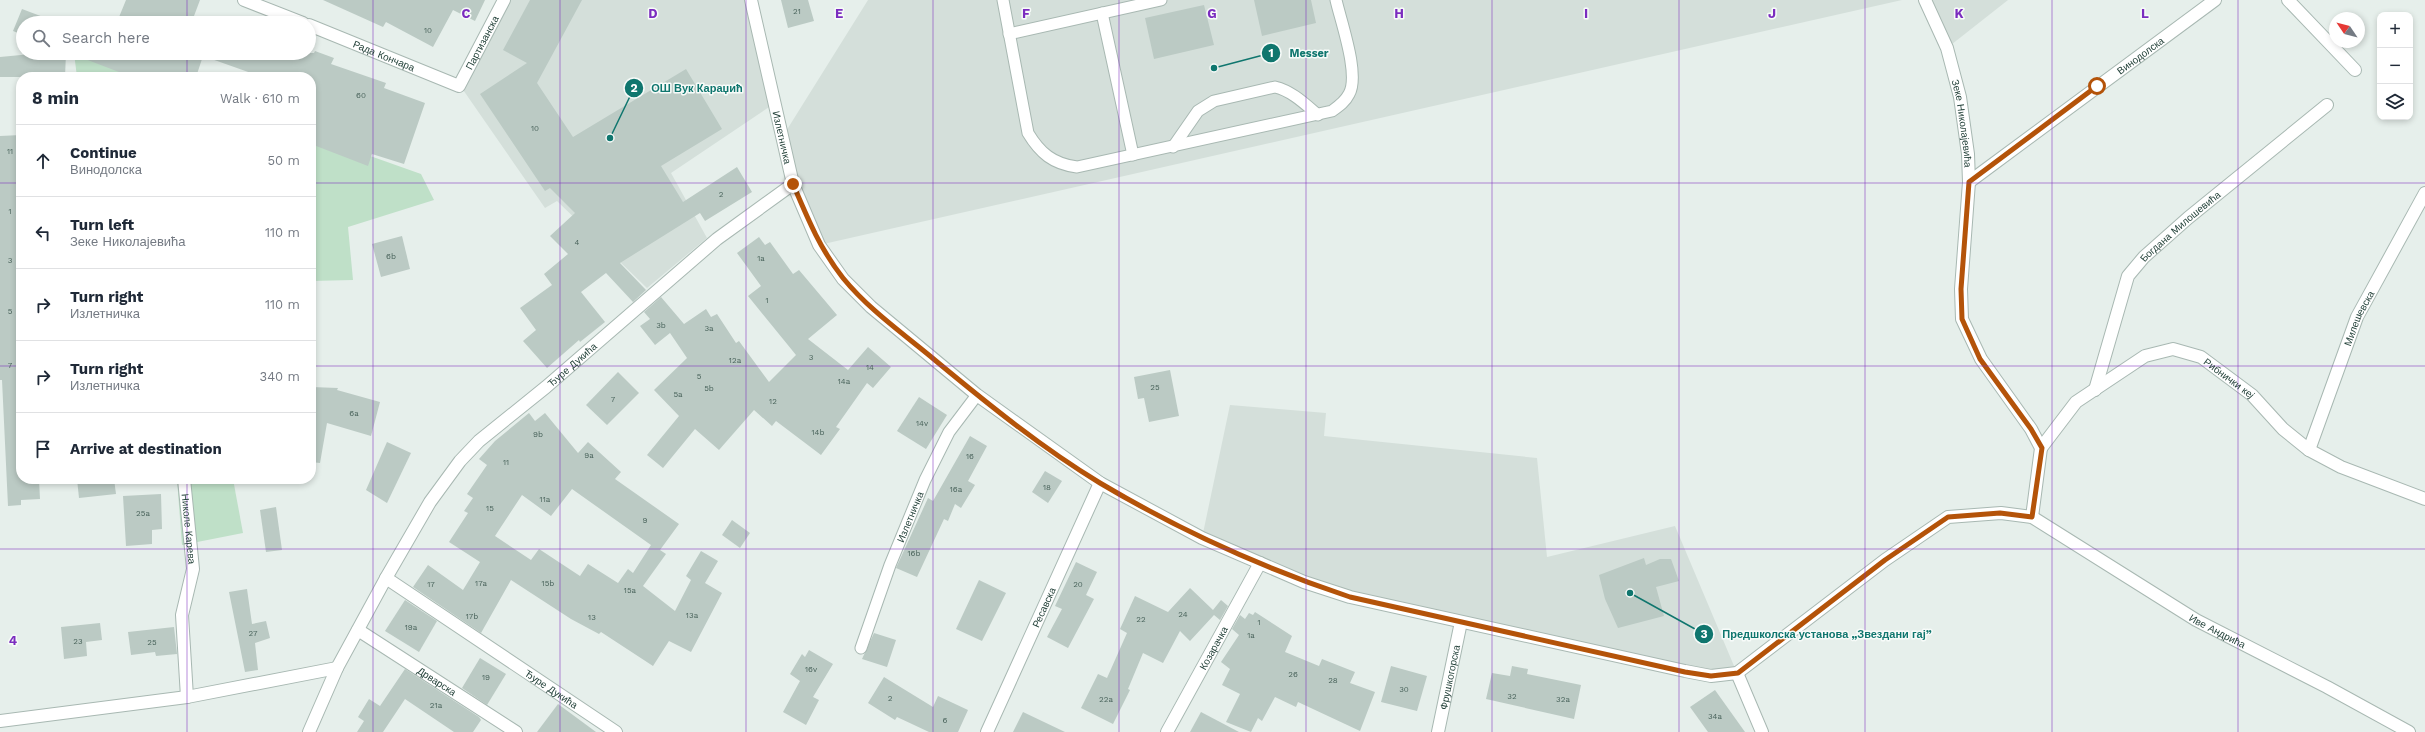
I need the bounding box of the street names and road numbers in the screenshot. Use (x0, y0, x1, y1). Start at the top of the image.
street label: Партизанска (463, 13, 501, 71)
street label: Винодолска (2115, 34, 2166, 76)
street label: Рада Кончара (352, 38, 417, 73)
street label: Зеке Николајевића (1950, 78, 1974, 168)
street label: Излетничка (771, 110, 794, 165)
street label: Богдана Милошевића (2137, 188, 2223, 263)
street label: Милешевска (2342, 288, 2376, 347)
street label: Ђуре Дукића (545, 340, 599, 389)
street label: Рибнички кеј (2202, 356, 2257, 400)
street label: Излетничка (894, 489, 925, 544)
street label: Николе Карева (180, 493, 198, 565)
street label: Ресавска (1030, 585, 1058, 629)
street label: Иве Андрића (2187, 612, 2248, 650)
street label: Козарачка (1197, 624, 1230, 671)
street label: Фрушкогорска (1437, 643, 1462, 711)
street label: Дрварска (416, 664, 459, 698)
street label: Ђуре Дукића (523, 667, 580, 711)

